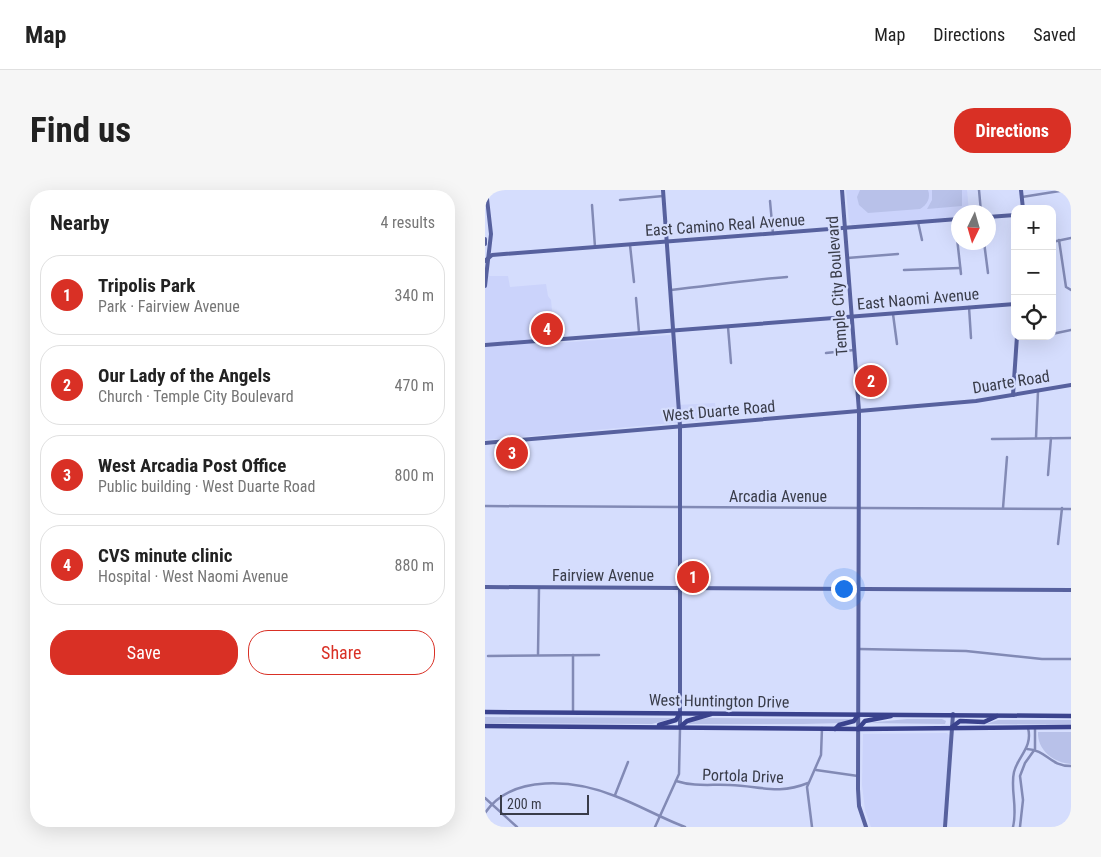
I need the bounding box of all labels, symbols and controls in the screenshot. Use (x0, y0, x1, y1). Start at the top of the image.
text: Map (25, 21, 66, 49)
text: Map (874, 24, 905, 45)
text: Directions (933, 24, 1005, 45)
text: Saved (1033, 24, 1076, 45)
button: Directions (954, 108, 1071, 153)
text: Find us (30, 110, 131, 151)
north arrow (951, 205, 996, 250)
map controls (1011, 205, 1056, 340)
button: + (1011, 205, 1056, 250)
street label: East Camino Real Avenue (644, 210, 806, 240)
text: Nearby (50, 211, 109, 235)
text: 4 results (380, 213, 435, 232)
street label: Temple City Boulevard (823, 215, 851, 357)
button: − (1011, 250, 1056, 295)
text: Tripolis Park (98, 274, 195, 297)
street label: East Naomi Avenue (856, 284, 980, 314)
text: 1 (63, 286, 71, 305)
text: 340 m (395, 286, 434, 305)
button: locate (1011, 295, 1056, 340)
text: Park · Fairview Avenue (98, 297, 240, 316)
pin: 4 (531, 310, 563, 348)
pin: 2 (855, 362, 887, 400)
text: Our Lady of the Angels (98, 364, 271, 387)
street label: Duarte Road (971, 367, 1051, 397)
text: 2 (63, 376, 71, 395)
text: 470 m (395, 376, 434, 395)
text: Church · Temple City Boulevard (98, 387, 294, 406)
street label: West Duarte Road (662, 397, 776, 425)
pin: 3 (496, 434, 528, 472)
text: West Arcadia Post Office (98, 454, 286, 477)
text: 3 (63, 466, 71, 485)
text: 800 m (395, 466, 434, 485)
text: Public building · West Duarte Road (98, 477, 315, 496)
street label: Arcadia Avenue (729, 487, 827, 506)
text: CVS minute clinic (98, 544, 233, 567)
text: 4 (63, 556, 71, 575)
text: 880 m (395, 556, 434, 575)
pin: 1 (677, 558, 709, 596)
street label: Fairview Avenue (552, 566, 654, 585)
text: Hospital · West Naomi Avenue (98, 567, 288, 586)
your location (831, 576, 857, 602)
button: Save (50, 630, 238, 675)
button: Share (248, 630, 435, 675)
street label: West Huntington Drive (649, 690, 789, 712)
street label: Portola Drive (702, 765, 784, 787)
scale bar (500, 792, 589, 815)
text: 200 m (507, 796, 542, 812)

